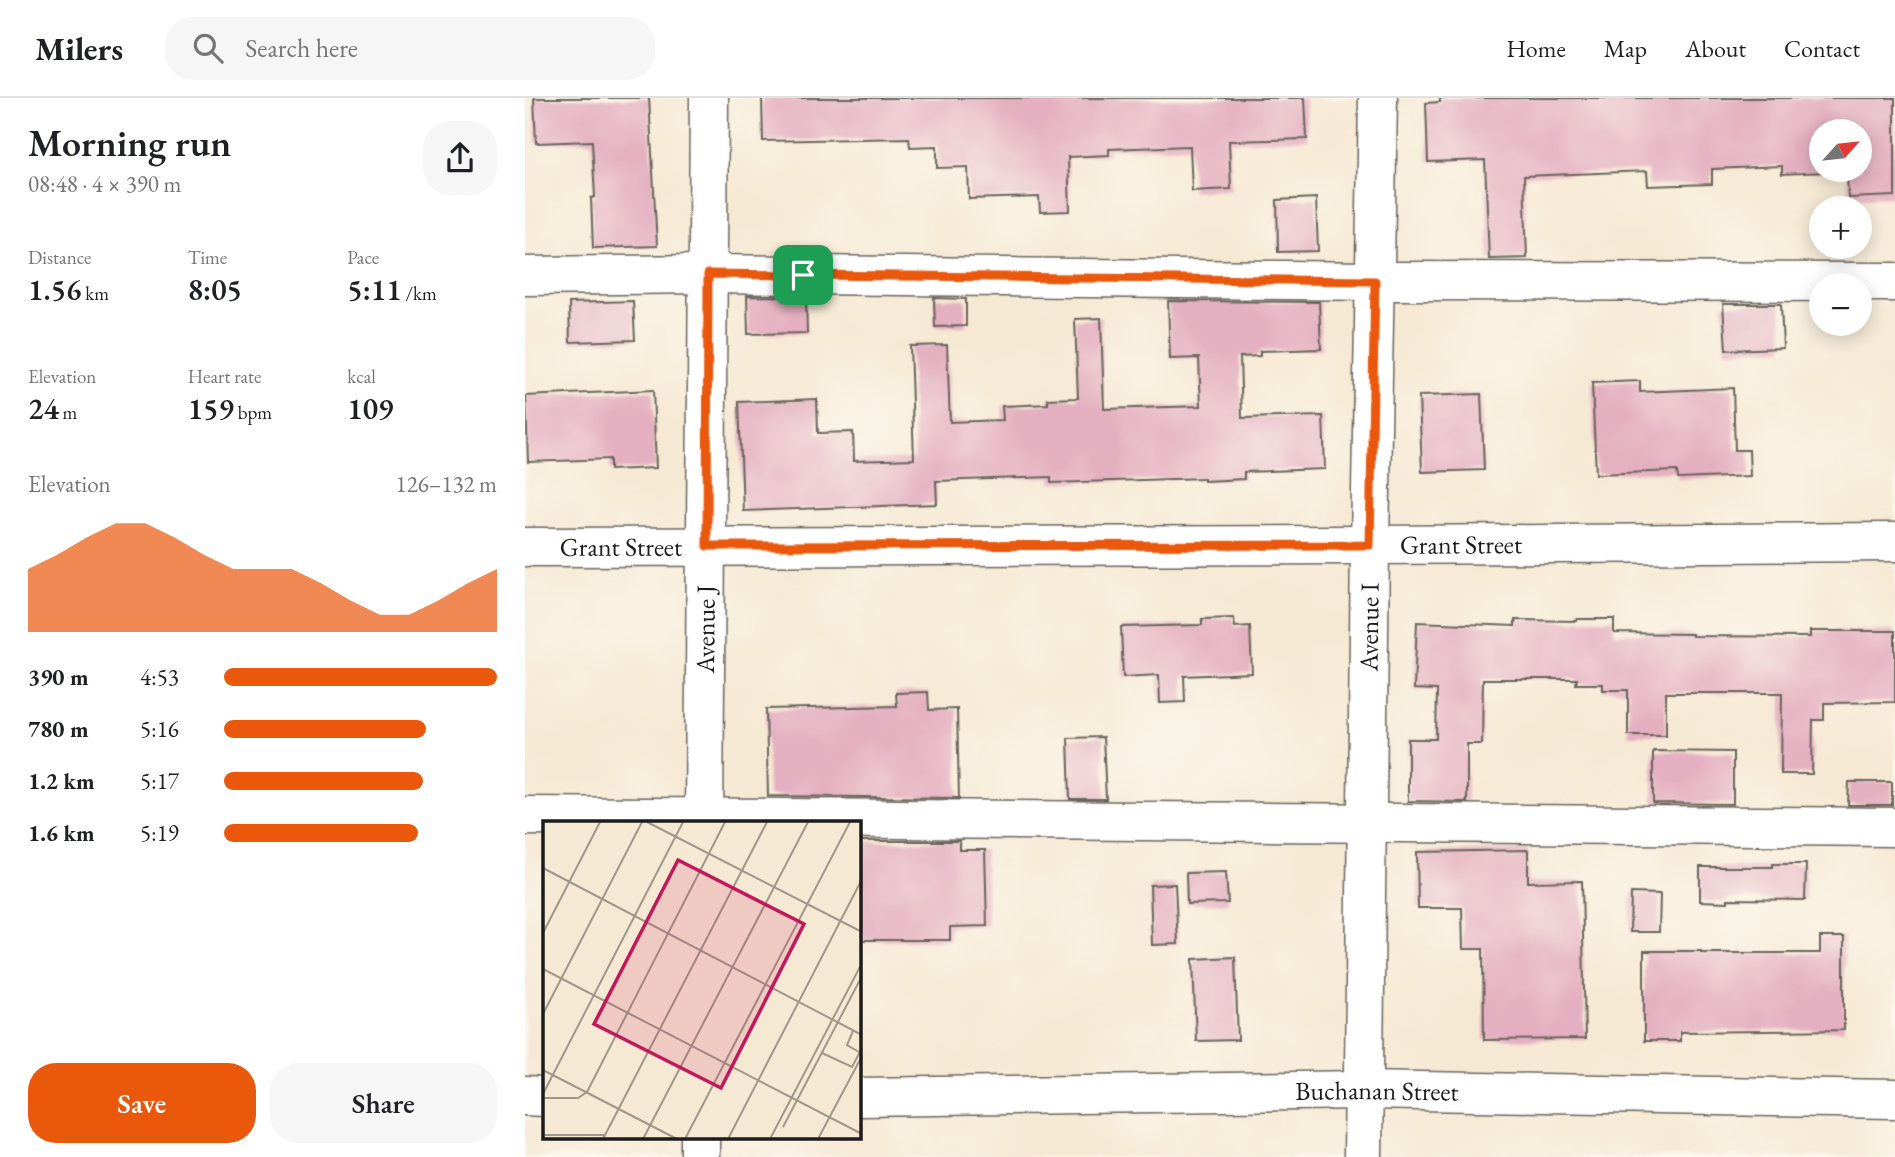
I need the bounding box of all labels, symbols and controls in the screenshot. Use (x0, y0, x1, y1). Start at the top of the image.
search box (165, 17, 655, 80)
text: Milers (35, 27, 123, 70)
icon: search (189, 29, 227, 67)
text: Search here (245, 31, 358, 65)
text: Home (1506, 33, 1566, 64)
text: Map (1604, 33, 1647, 64)
text: About (1685, 33, 1746, 64)
text: Contact (1784, 33, 1860, 64)
text: Morning run (28, 118, 231, 167)
north arrow (1809, 119, 1873, 182)
map controls (1809, 119, 1872, 336)
button: share (423, 121, 497, 195)
text: 08:48 · 4 × 390 m (28, 169, 181, 199)
button: + (1809, 196, 1872, 259)
text: Distance (28, 245, 91, 270)
text: Time (188, 245, 227, 270)
text: Pace (347, 245, 379, 270)
pin (773, 245, 833, 305)
icon: arrive (784, 256, 822, 294)
text: 1.56 (28, 270, 81, 309)
text: 8:05 (188, 270, 242, 309)
text: 5:11 (347, 270, 402, 309)
button: − (1809, 273, 1872, 336)
text: km (81, 281, 109, 306)
text: /km (402, 281, 437, 306)
text: Elevation (28, 364, 96, 389)
text: Heart rate (188, 364, 261, 389)
text: kcal (347, 364, 376, 389)
text: 24 (28, 389, 59, 428)
text: 159 (188, 389, 234, 428)
text: 109 (347, 389, 394, 428)
text: m (59, 400, 77, 425)
text: bpm (234, 400, 272, 425)
text: Elevation (28, 469, 111, 499)
text: 126–132 m (396, 469, 497, 499)
street label: Grant Street (1400, 527, 1522, 562)
street label: Grant Street (560, 530, 682, 564)
street label: Avenue I (1352, 582, 1387, 673)
street label: Avenue J (688, 585, 723, 674)
text: 390 m (28, 662, 89, 692)
text: 4:53 (140, 662, 179, 692)
text: 780 m (28, 714, 89, 744)
text: 5:16 (140, 714, 179, 744)
text: 1.2 km (28, 766, 95, 796)
text: 5:17 (140, 766, 179, 796)
text: 1.6 km (28, 818, 95, 848)
text: 5:19 (140, 818, 179, 848)
inset map (543, 821, 861, 1140)
button: Save (28, 1063, 256, 1143)
button: Share (270, 1063, 497, 1143)
street label: Buchanan Street (1295, 1073, 1459, 1109)

